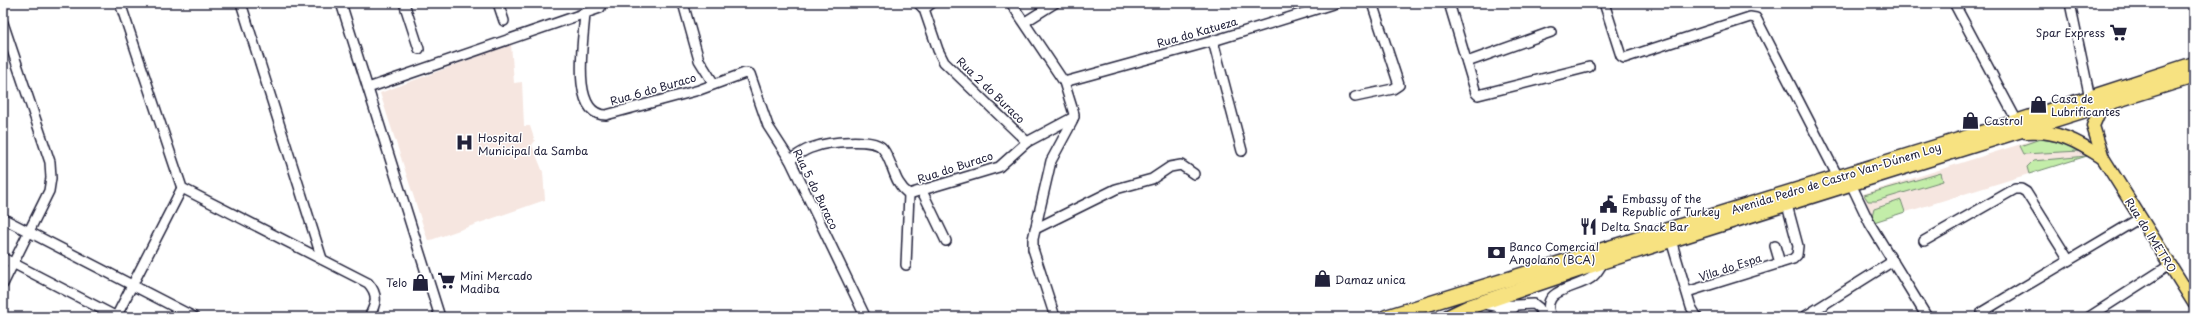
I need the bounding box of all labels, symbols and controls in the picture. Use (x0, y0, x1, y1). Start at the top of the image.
street label: Rua do Katueza (1155, 12, 1239, 52)
supermarket icon: Spar Express (2108, 22, 2128, 42)
place label: Spar Express (2036, 24, 2105, 41)
street label: Rua 2 do Buraco (953, 53, 1029, 127)
street label: Rua 6 do Buraco (608, 69, 698, 109)
place label: Casa de Lubrificantes (2051, 90, 2120, 120)
shop icon: Casa de Lubrificantes (2028, 94, 2048, 114)
shop icon: Castrol (1961, 110, 1981, 130)
place label: Castrol (1984, 112, 2023, 129)
place label: Hospital Municipal da Samba (478, 129, 588, 159)
hospital icon: Hospital Municipal da Samba (455, 133, 475, 153)
street label: Avenida Pedro de Castro Van-Dúnem Loy (1729, 138, 1943, 218)
street label: Rua 5 do Buraco (789, 146, 843, 232)
street label: Rua do Buraco (915, 147, 995, 187)
place label: Embassy of the Republic of Turkey (1622, 190, 1720, 220)
public building icon: Embassy of the Republic of Turkey (1599, 194, 1619, 214)
street label: Rua do IMETRO (2121, 194, 2181, 276)
restaurant icon: Delta Snack Bar (1578, 216, 1598, 236)
place label: Delta Snack Bar (1601, 218, 1688, 235)
place label: Banco Comercial Angolano (BCA) (1509, 238, 1599, 268)
bank icon: Banco Comercial Angolano (BCA) (1486, 242, 1506, 262)
street label: Vila do Espa (1696, 249, 1764, 285)
place label: Mini Mercado Madiba (460, 267, 532, 297)
shop icon: Damaz unica (1312, 269, 1332, 289)
supermarket icon: Mini Mercado Madiba (437, 271, 457, 291)
place label: Damaz unica (1335, 271, 1406, 288)
shop icon: Telo (410, 272, 430, 292)
place label: Telo (386, 274, 407, 291)

